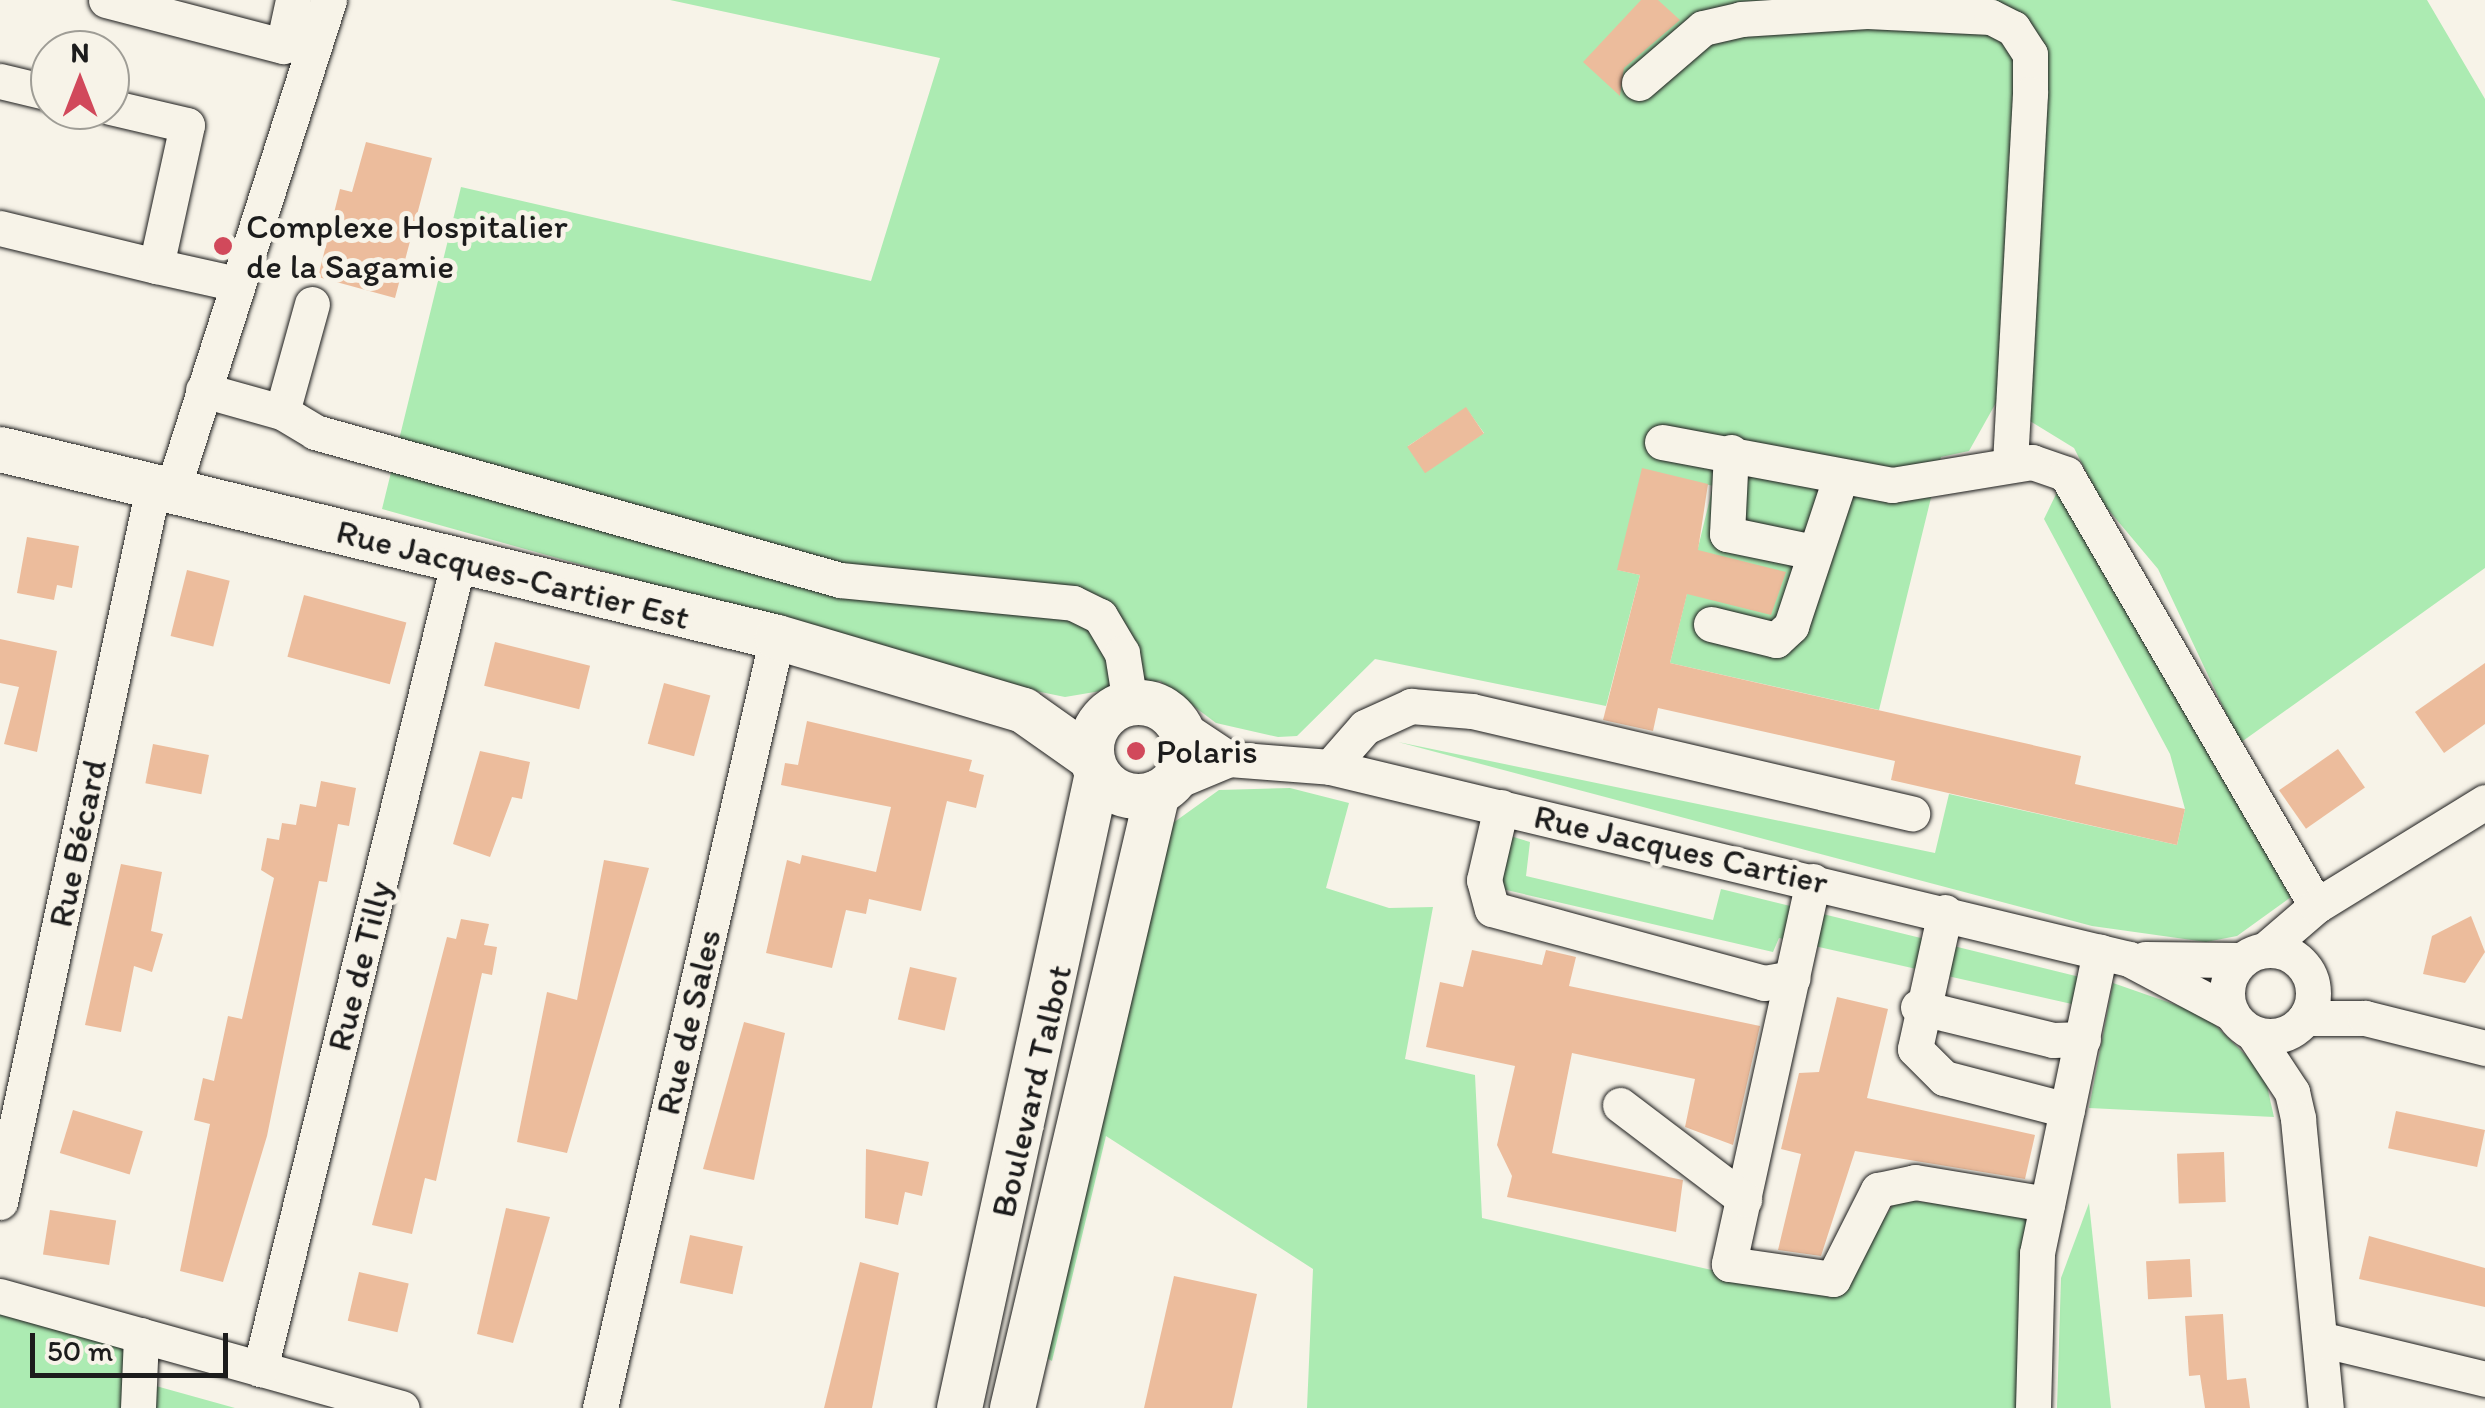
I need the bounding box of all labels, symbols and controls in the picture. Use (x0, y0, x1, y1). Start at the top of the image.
north arrow (30, 30, 130, 130)
text: N (71, 35, 89, 69)
place label: Complexe Hospitalier de la Sagamie (246, 205, 566, 287)
marker: Complexe Hospitalier de la Sagamie (210, 233, 236, 259)
street label: Rue Jacques-Cartier Est (332, 510, 694, 638)
place label: Polaris (1156, 730, 1258, 772)
marker: Polaris (1125, 740, 1147, 762)
street label: Rue Bécard (39, 755, 115, 931)
street label: Rue Jacques Cartier (1530, 795, 1832, 903)
street label: Rue de Tilly (318, 877, 400, 1055)
street label: Rue de Sales (646, 925, 730, 1119)
street label: Boulevard Talbot (982, 962, 1080, 1220)
scale bar (35, 1313, 232, 1375)
text: 50 m (47, 1332, 113, 1369)

